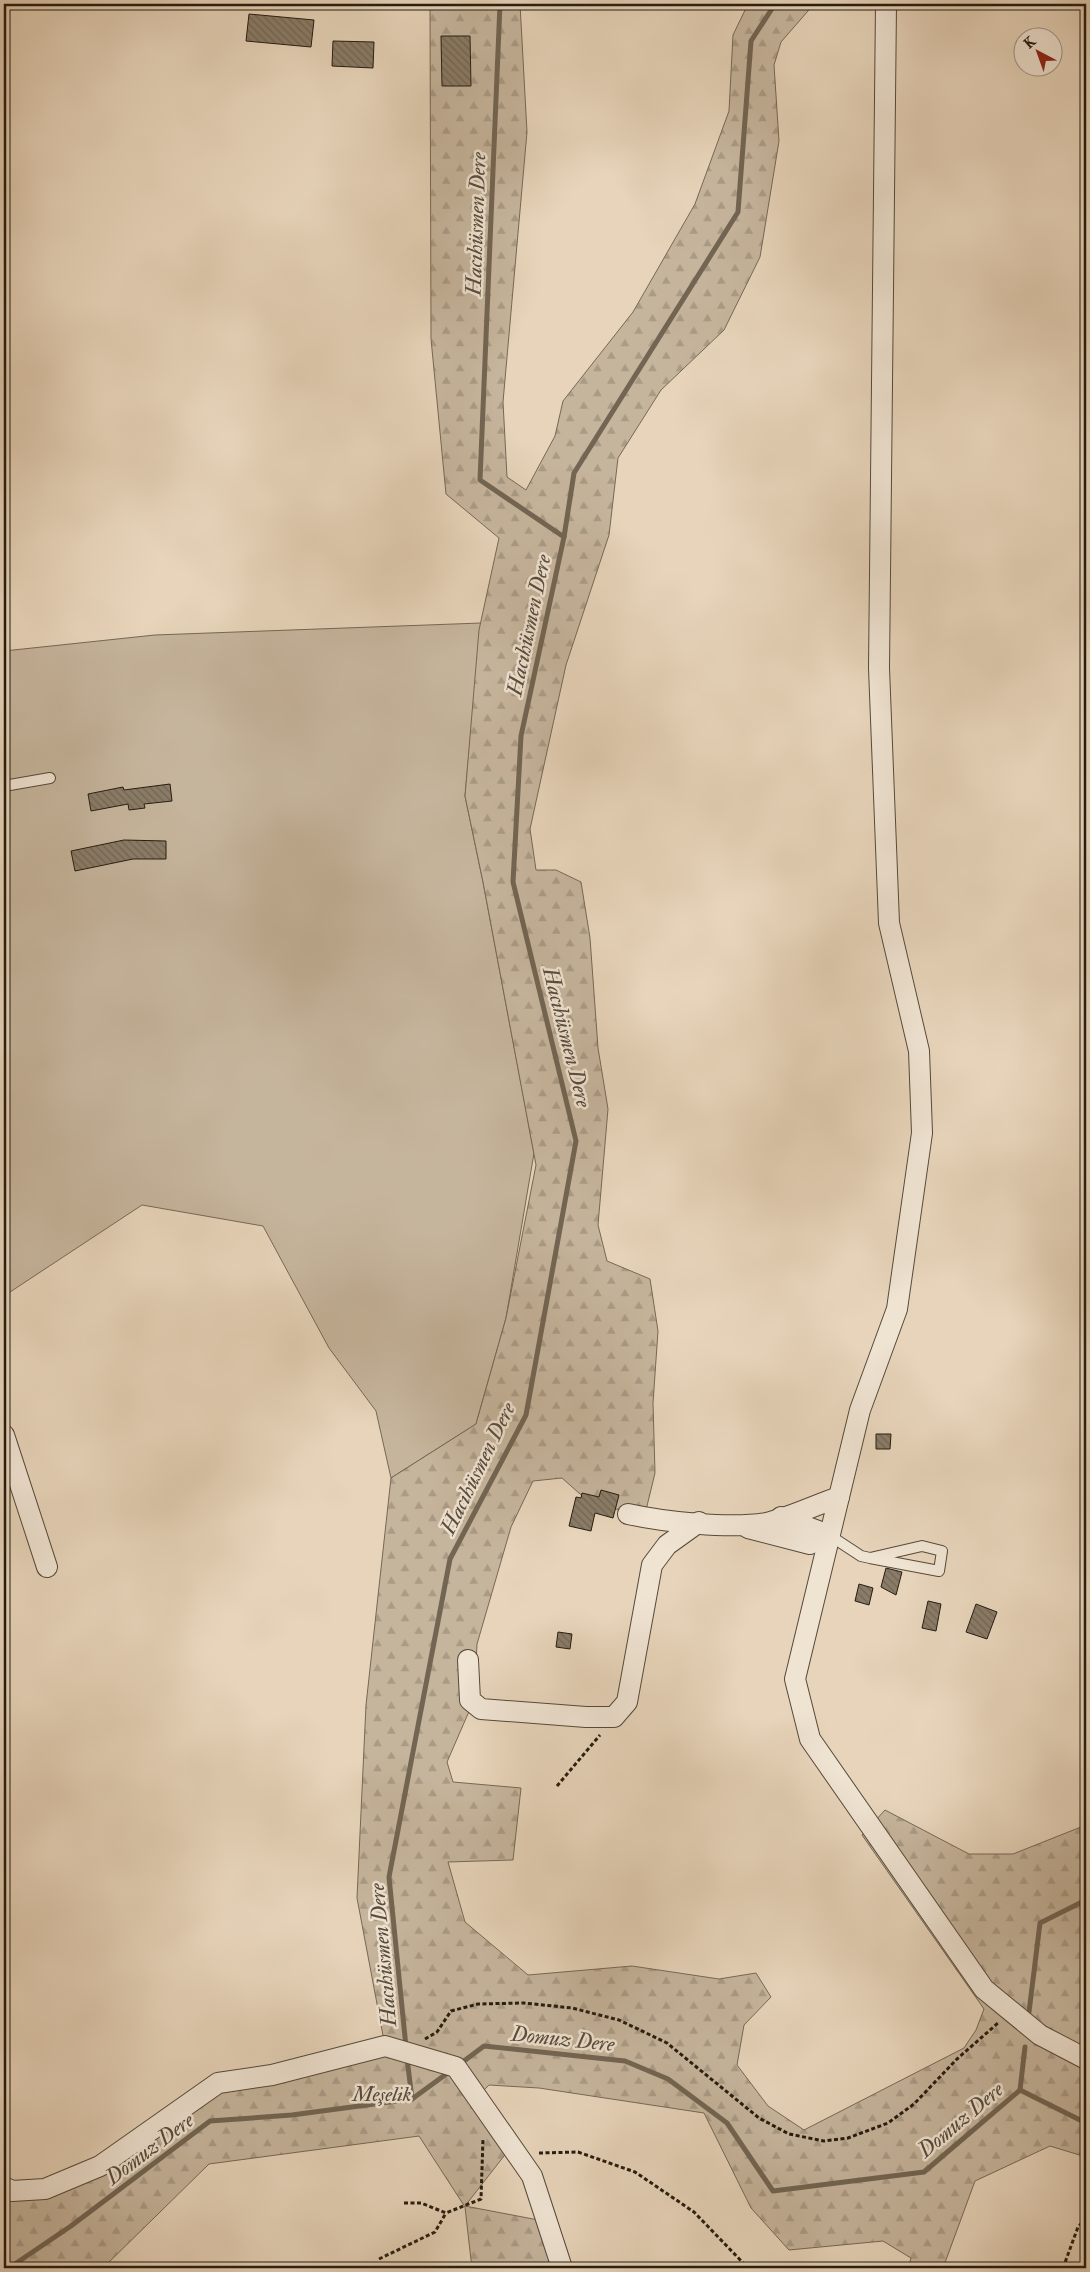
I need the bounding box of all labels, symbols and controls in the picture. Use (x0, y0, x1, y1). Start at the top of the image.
north arrow (1012, 28, 1062, 78)
text: K (1021, 32, 1040, 52)
water label: Hacıhüsmen Dere (459, 151, 493, 297)
water label: Hacıhüsmen Dere (500, 551, 558, 699)
water label: Hacıhüsmen Dere (536, 963, 598, 1111)
water label: Hacıhüsmen Dere (433, 1397, 522, 1540)
water label: Hacıhüsmen Dere (363, 1881, 403, 2029)
water label: Domuz Dere (509, 2020, 617, 2058)
water label: Domuz Dere (911, 2075, 1010, 2165)
park label: Meşelik (350, 2081, 412, 2108)
water label: Domuz Dere (99, 2106, 200, 2192)

